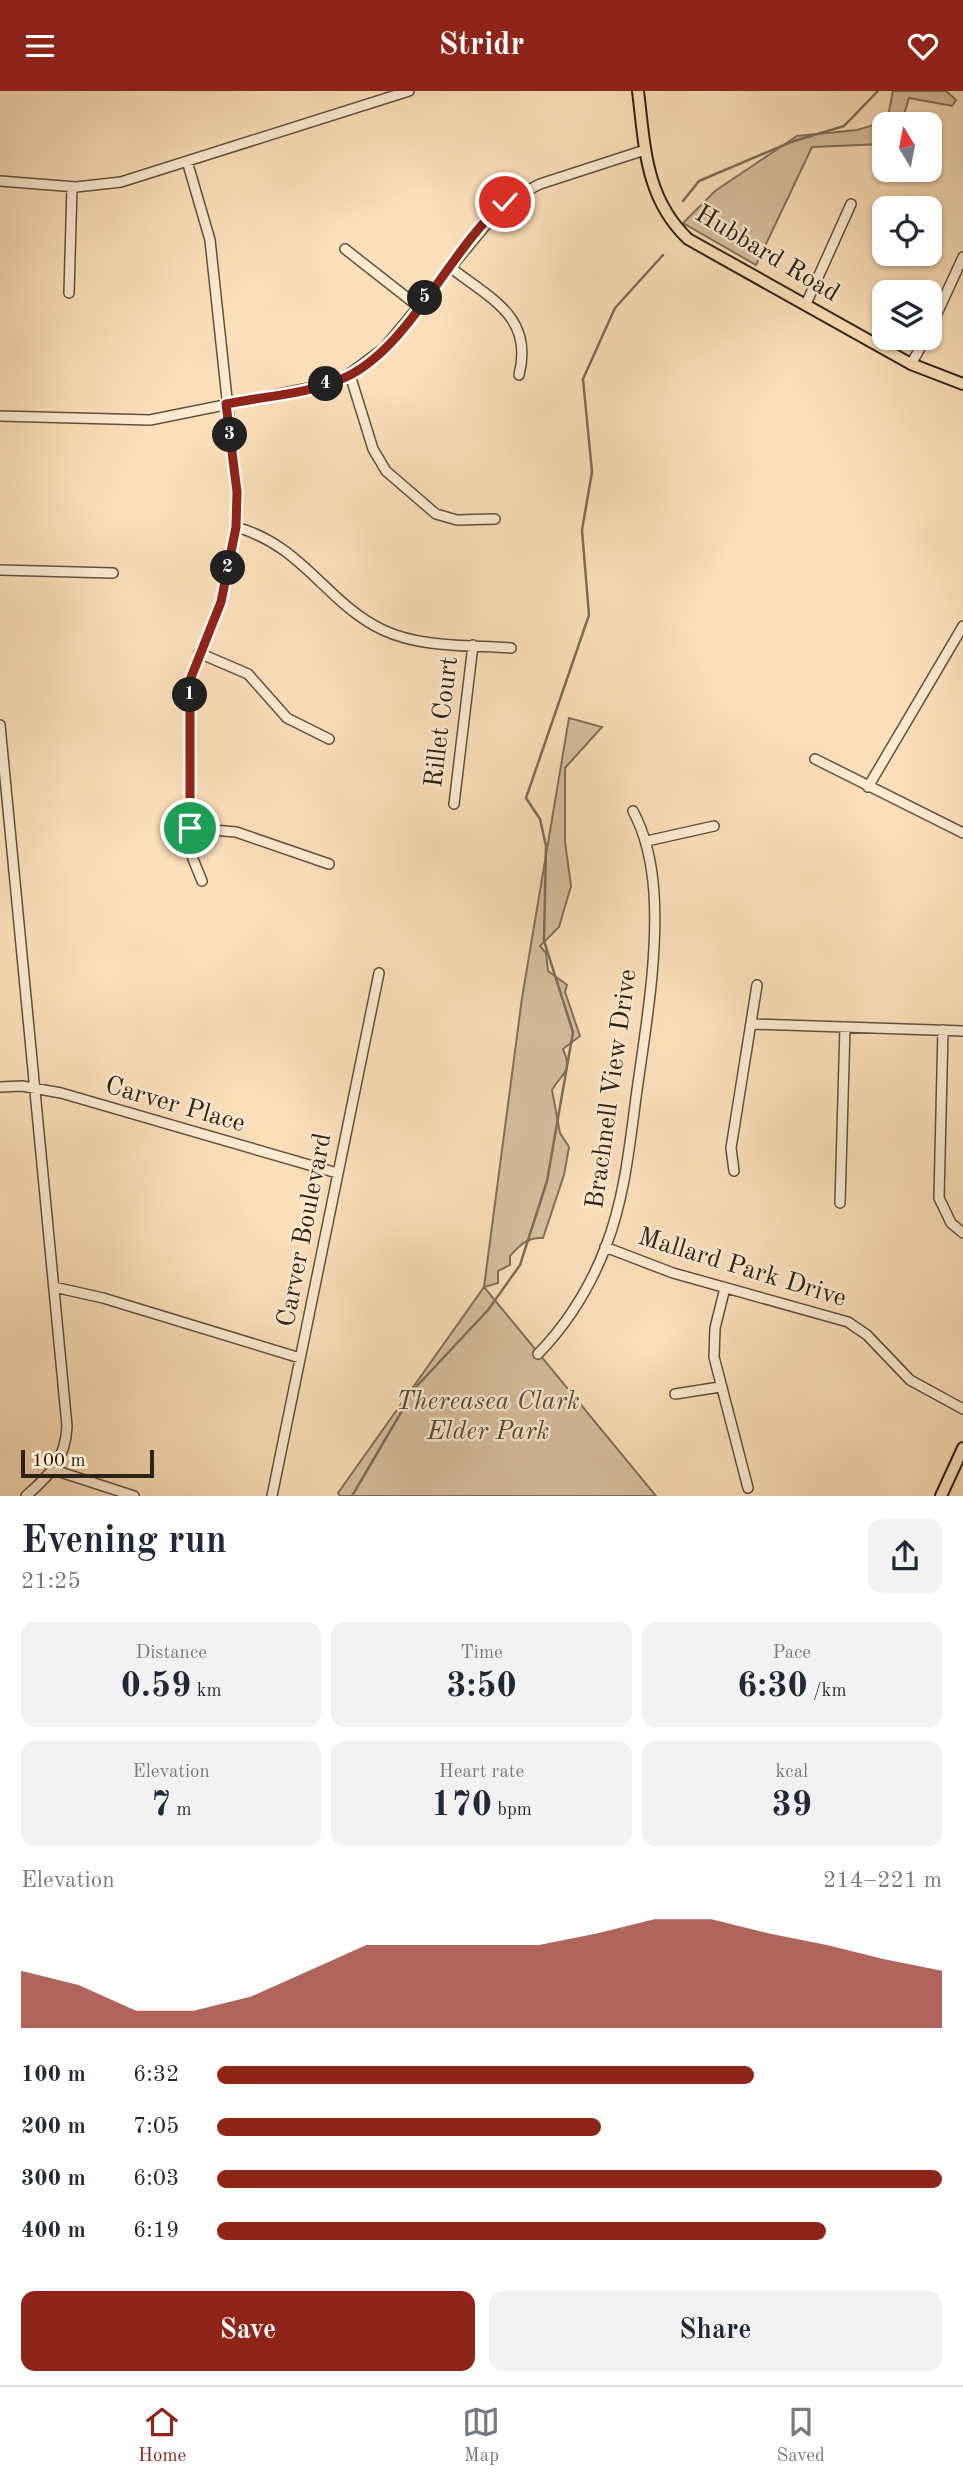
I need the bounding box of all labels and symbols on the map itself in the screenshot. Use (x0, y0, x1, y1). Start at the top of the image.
north arrow (872, 112, 942, 182)
pin (475, 172, 535, 232)
street label: Hubbard Road (690, 201, 844, 307)
pin: 5 (408, 281, 442, 315)
pin: 4 (308, 367, 344, 401)
pin: 3 (212, 417, 247, 453)
pin: 2 (210, 551, 246, 585)
street label: Rillet Court (421, 655, 463, 789)
pin: 1 (172, 677, 208, 713)
pin (160, 798, 220, 858)
street label: Brachnell View Drive (582, 967, 642, 1211)
street label: Carver Place (102, 1073, 248, 1137)
street label: Carver Boulevard (273, 1131, 337, 1329)
street label: Mallard Park Drive (635, 1224, 849, 1312)
park label: Thereasea Clark Elder Park (396, 1389, 580, 1445)
scale bar (21, 1447, 154, 1479)

